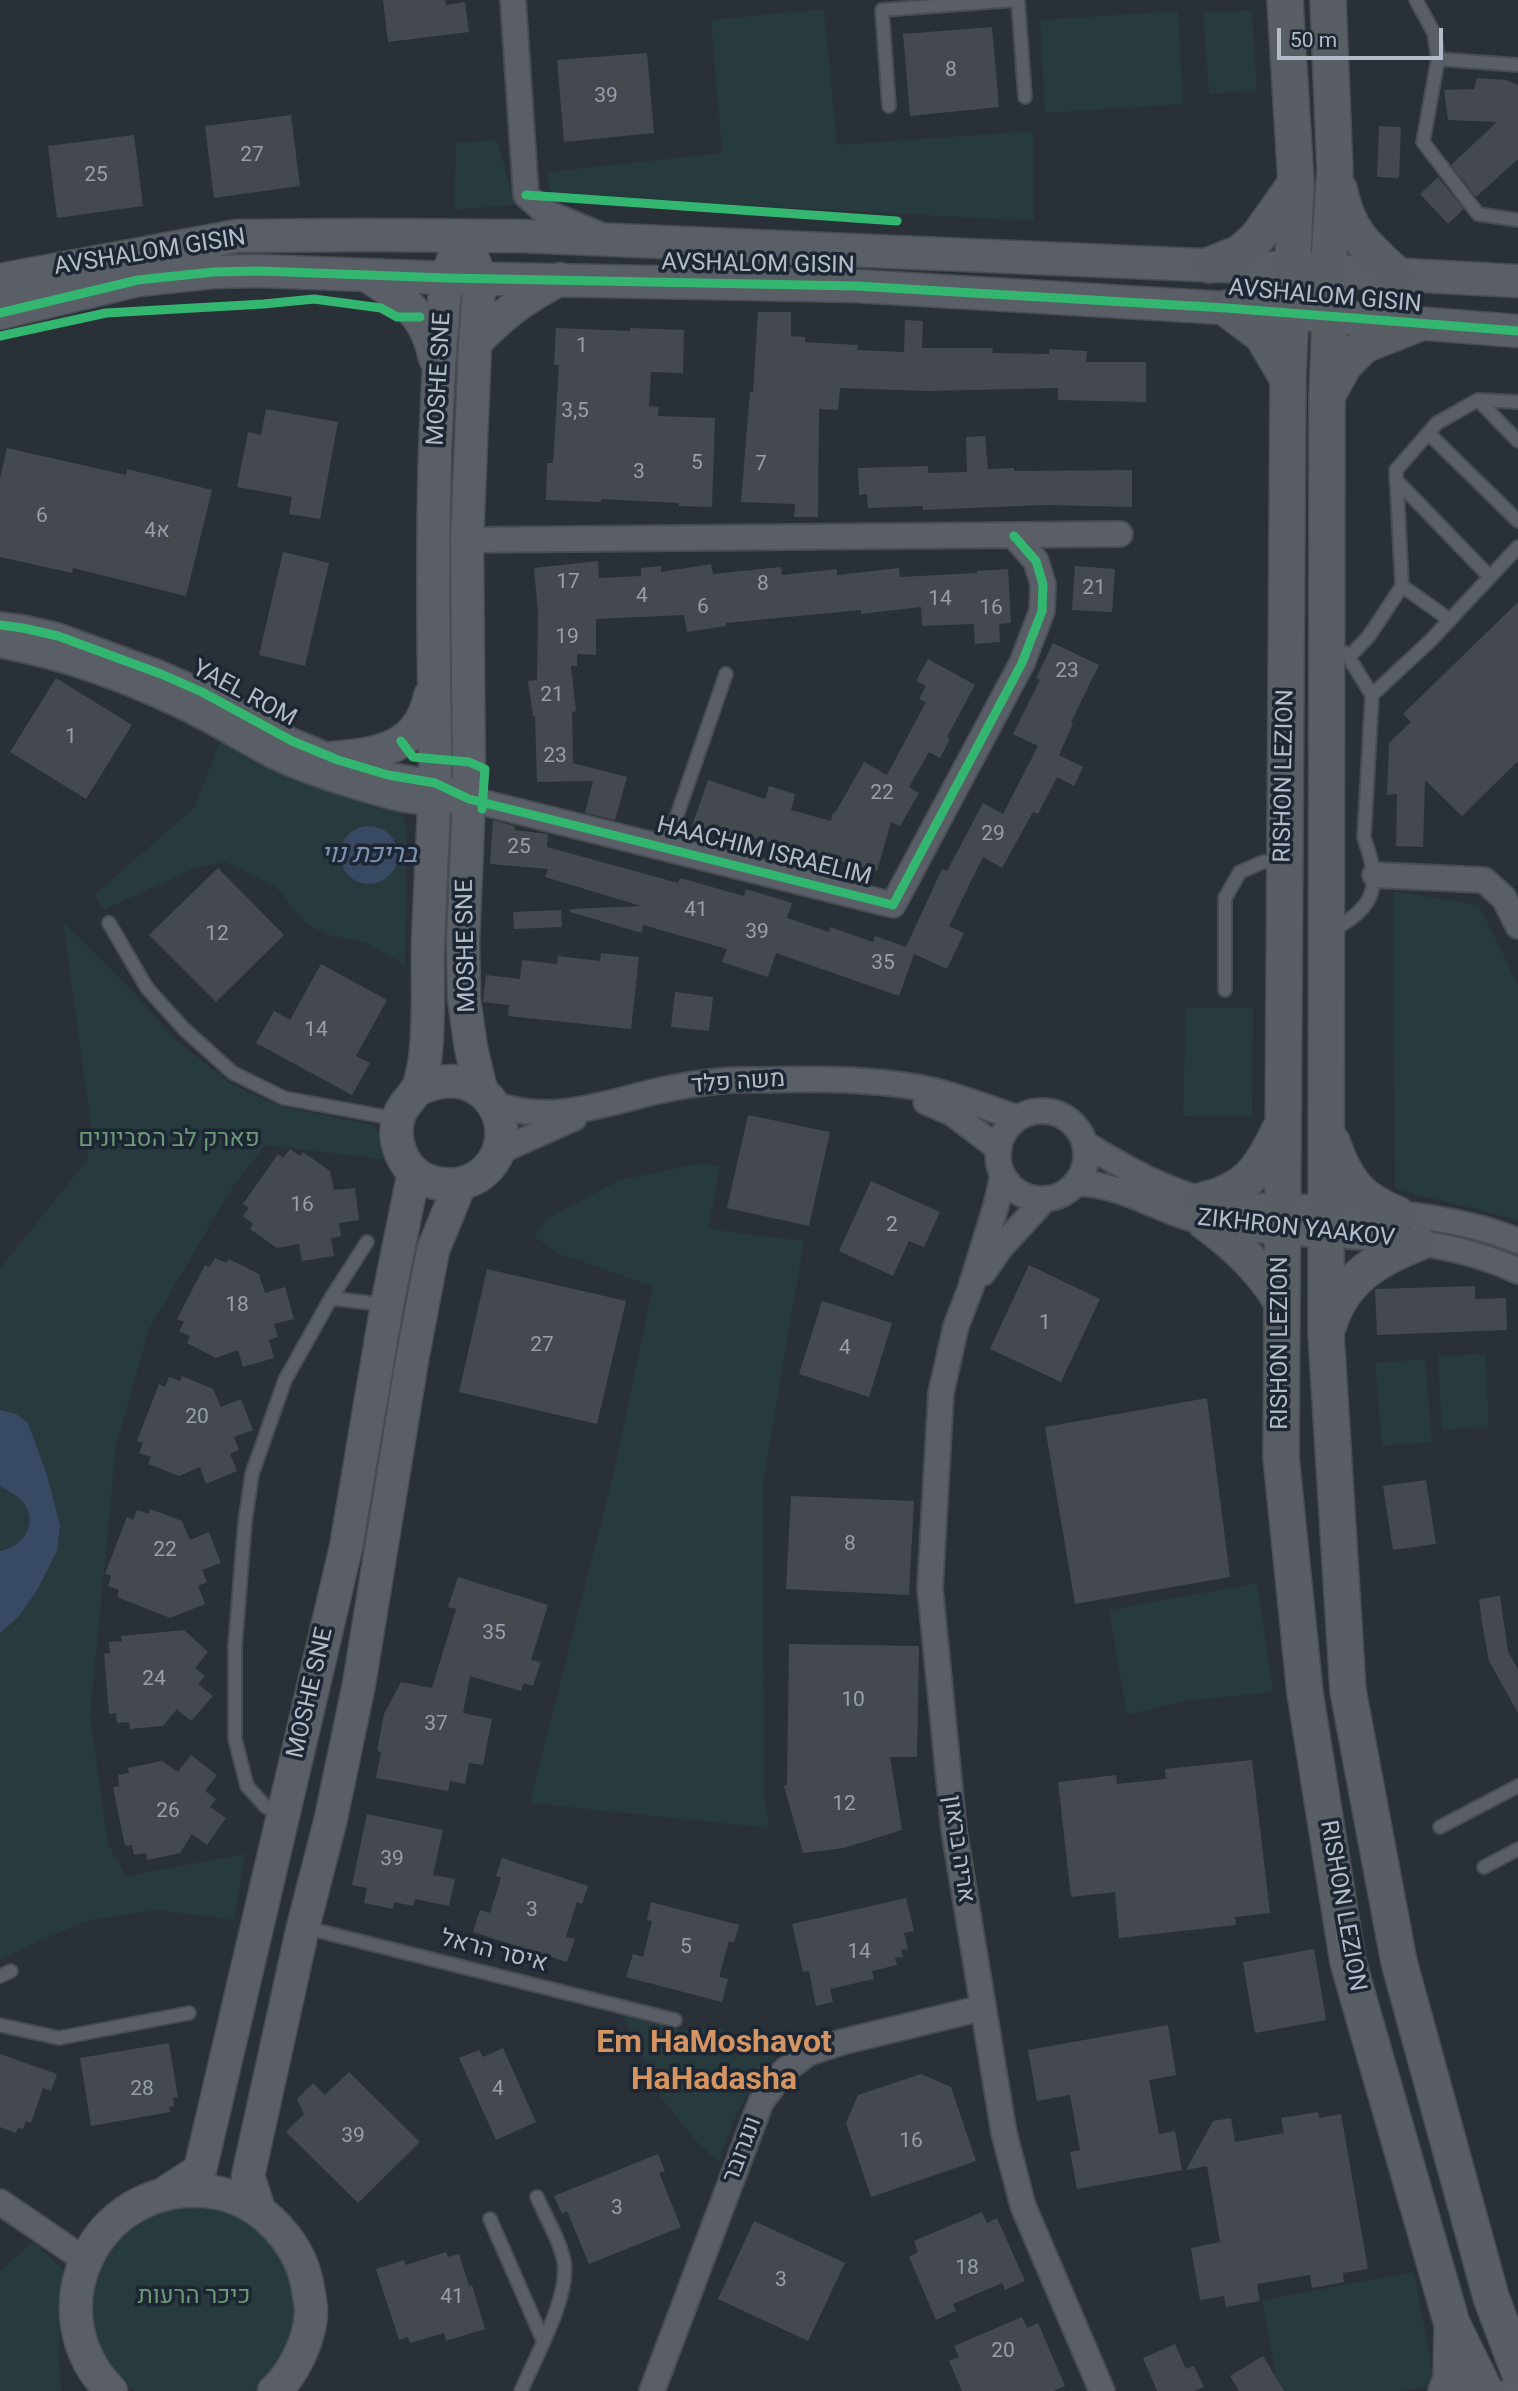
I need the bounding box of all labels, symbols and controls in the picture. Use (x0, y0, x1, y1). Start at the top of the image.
scale bar (1280, 14, 1446, 58)
text: 50 m (1290, 28, 1337, 52)
house number: 8 (945, 58, 957, 84)
house number: 39 (594, 84, 618, 110)
house number: 27 (240, 143, 264, 169)
house number: 25 (84, 163, 108, 189)
street label: AVSHALOM GISIN (52, 224, 248, 282)
street label: AVSHALOM GISIN (661, 249, 855, 281)
street label: AVSHALOM GISIN (1227, 274, 1423, 320)
street label: MOSHE SNE (422, 312, 458, 446)
house number: 1 (576, 334, 588, 360)
house number: 3,5 (561, 399, 589, 425)
house number: 5 (691, 451, 703, 477)
house number: 7 (755, 452, 767, 478)
house number: 3 (633, 460, 645, 486)
house number: 6 (36, 504, 48, 530)
house number: 4א (144, 519, 170, 545)
house number: 17 (556, 570, 580, 596)
house number: 8 (757, 572, 769, 598)
house number: 21 (1082, 576, 1106, 602)
house number: 4 (636, 584, 648, 610)
house number: 14 (928, 587, 952, 613)
house number: 6 (697, 595, 709, 621)
house number: 16 (979, 596, 1003, 622)
house number: 19 (555, 625, 579, 651)
street label: YAEL ROM (187, 655, 301, 733)
house number: 23 (1055, 659, 1079, 685)
house number: 21 (540, 683, 564, 709)
street label: RISHON LEZION (1269, 689, 1301, 863)
house number: 1 (65, 725, 77, 751)
house number: 23 (543, 744, 567, 770)
house number: 22 (870, 781, 894, 807)
street label: HAACHIM ISRAELIM (654, 811, 874, 893)
house number: 29 (981, 822, 1005, 848)
house number: 25 (507, 835, 531, 861)
water label: בריכת נוי (321, 839, 417, 871)
street label: MOSHE SNE (451, 879, 483, 1013)
house number: 41 (684, 898, 708, 924)
house number: 39 (745, 920, 769, 946)
house number: 12 (205, 922, 229, 948)
house number: 35 (871, 951, 895, 977)
house number: 14 (304, 1018, 328, 1044)
street label: משה פלד (690, 1065, 786, 1101)
park label: פארק לב הסביונים (78, 1126, 260, 1154)
house number: 16 (290, 1193, 314, 1219)
street label: ZIKHRON YAAKOV (1196, 1204, 1396, 1254)
house number: 2 (886, 1213, 898, 1239)
street label: RISHON LEZION (1267, 1256, 1295, 1430)
house number: 18 (225, 1293, 249, 1319)
house number: 1 (1039, 1311, 1051, 1337)
house number: 27 (530, 1333, 554, 1359)
house number: 4 (839, 1336, 851, 1362)
house number: 20 (185, 1405, 209, 1431)
house number: 8 (844, 1532, 856, 1558)
house number: 22 (153, 1538, 177, 1564)
house number: 35 (482, 1621, 506, 1647)
street label: MOSHE SNE (282, 1625, 340, 1761)
house number: 24 (142, 1667, 166, 1693)
house number: 10 (841, 1688, 865, 1714)
house number: 37 (424, 1712, 448, 1738)
house number: 12 (832, 1792, 856, 1818)
street label: אריה בראון (936, 1793, 980, 1905)
house number: 26 (156, 1799, 180, 1825)
street label: RISHON LEZION (1313, 1818, 1371, 1994)
house number: 39 (380, 1847, 404, 1873)
house number: 3 (526, 1898, 538, 1924)
street label: איסר הראל (438, 1925, 550, 1979)
house number: 5 (680, 1935, 692, 1961)
house number: 14 (847, 1940, 871, 1966)
district label: Em HaMoshavot HaHadasha (596, 2025, 832, 2100)
house number: 28 (130, 2077, 154, 2103)
house number: 4 (492, 2077, 504, 2103)
street label: ונגרובר (717, 2113, 769, 2187)
house number: 39 (341, 2124, 365, 2150)
house number: 16 (899, 2129, 923, 2155)
house number: 3 (611, 2196, 623, 2222)
house number: 18 (955, 2256, 979, 2282)
house number: 3 (775, 2268, 787, 2294)
park label: כיכר הרעות (138, 2283, 250, 2311)
house number: 41 (440, 2285, 464, 2311)
house number: 20 (991, 2339, 1015, 2365)

